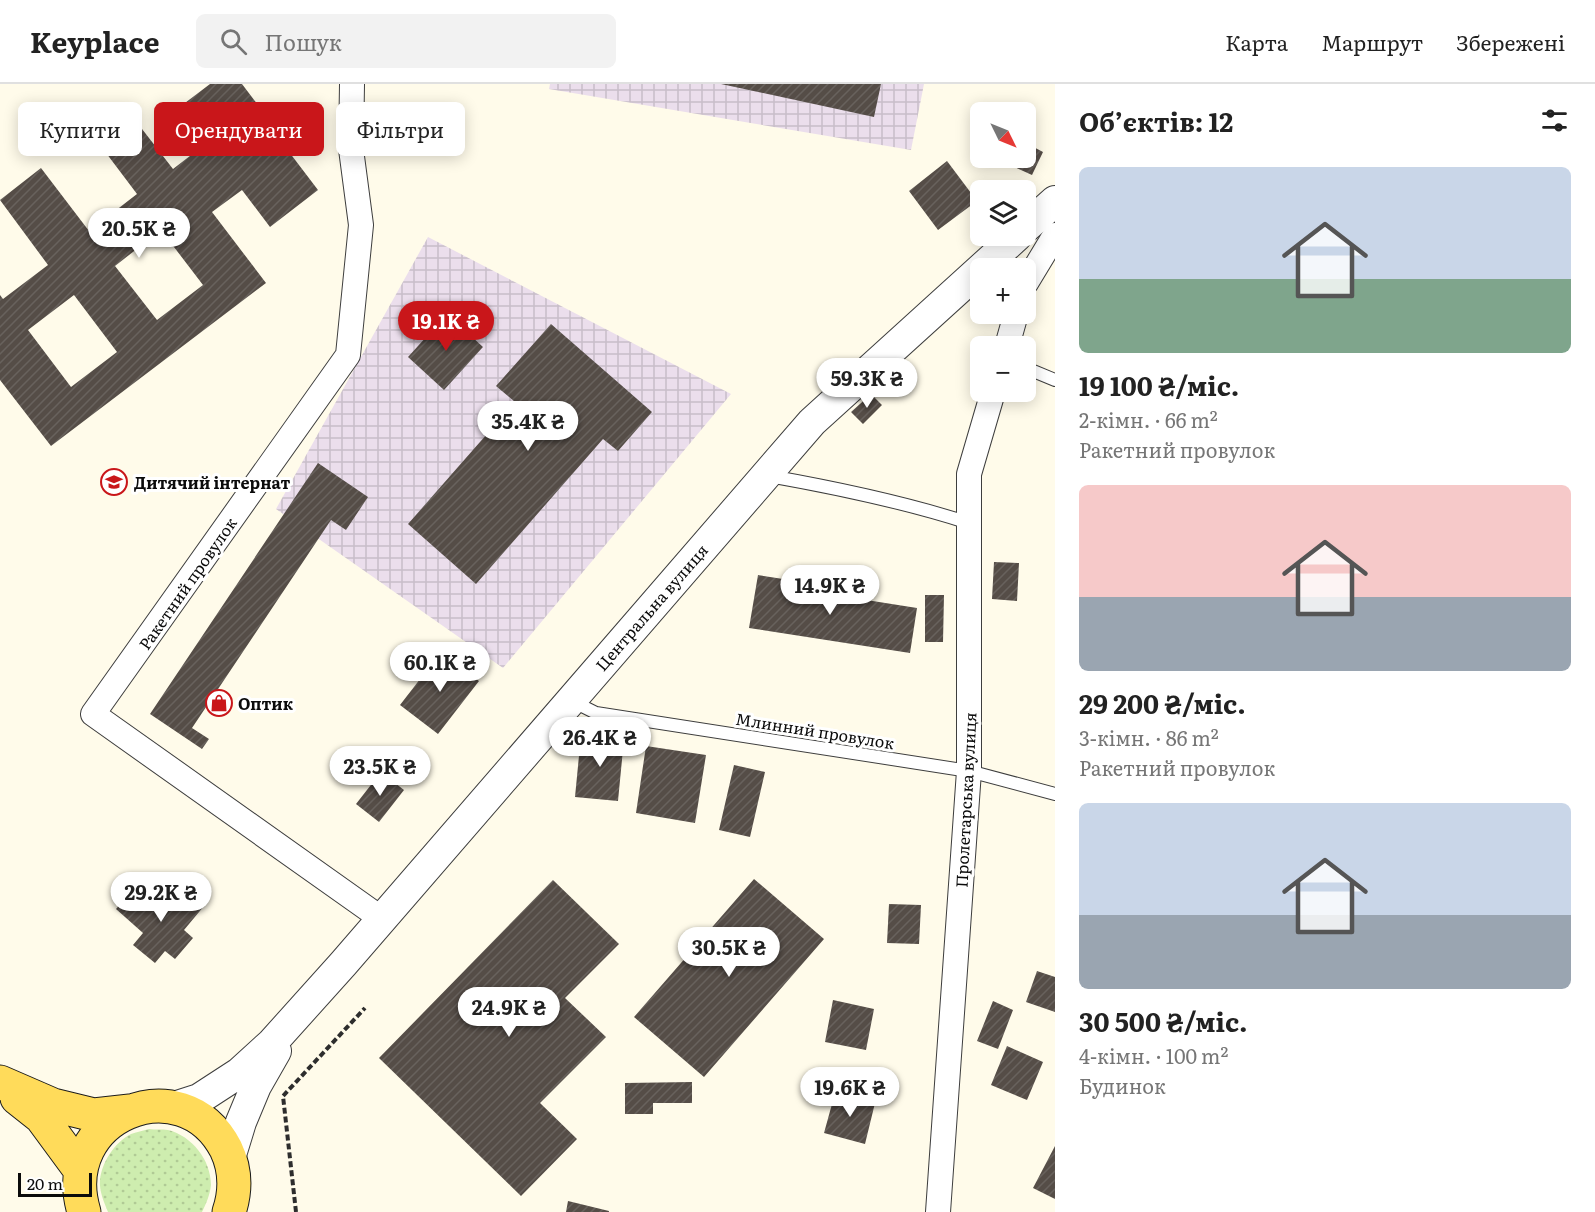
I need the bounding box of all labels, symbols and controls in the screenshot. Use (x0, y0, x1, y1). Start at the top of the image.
search box (196, 14, 616, 68)
text: Keyplace (30, 20, 160, 62)
icon: search (217, 25, 250, 58)
text: Пошук (265, 25, 342, 58)
text: Карта (1225, 26, 1288, 57)
text: Маршрут (1321, 26, 1423, 57)
text: Збережені (1456, 26, 1565, 57)
text: Об’єктів: 12 (1079, 101, 1233, 140)
chip: Купити (18, 102, 142, 156)
chip: Орендувати (154, 102, 324, 156)
chip: Фільтри (336, 102, 465, 156)
north arrow (970, 102, 1036, 168)
map controls (970, 102, 1036, 402)
icon: filters (1538, 104, 1571, 137)
button: layers (970, 180, 1036, 246)
icon: home (1271, 206, 1379, 314)
pin: 20.5K ₴ (84, 208, 194, 259)
text: 20.5K ₴ (102, 212, 176, 242)
button: + (970, 258, 1036, 324)
pin: 19.1K ₴ (391, 301, 501, 352)
text: 19.1K ₴ (412, 305, 480, 335)
button: − (970, 336, 1036, 402)
pin: 59.3K ₴ (812, 358, 922, 409)
text: 59.3K ₴ (830, 362, 904, 392)
text: 19 100 ₴/міс. (1079, 365, 1239, 404)
pin: 35.4K ₴ (473, 401, 583, 452)
text: 2-кімн. · 66 m² (1079, 404, 1218, 434)
text: 35.4K ₴ (491, 405, 565, 435)
text: Ракетний провулок (1079, 434, 1275, 464)
school or university icon: Дитячий інтернат (99, 467, 129, 497)
place label: Дитячий інтернат (134, 470, 290, 494)
street label: Ракетний провулок (132, 511, 242, 654)
icon: home (1271, 524, 1379, 632)
street label: Центральна вулиця (589, 538, 713, 676)
pin: 14.9K ₴ (775, 565, 885, 616)
text: 14.9K ₴ (794, 569, 866, 599)
pin: 60.1K ₴ (385, 642, 495, 693)
text: 60.1K ₴ (404, 646, 476, 676)
text: 29 200 ₴/міс. (1079, 683, 1246, 722)
shop icon: Оптик (204, 688, 234, 718)
place label: Оптик (238, 691, 294, 715)
street label: Млинний провулок (734, 706, 896, 754)
street label: Пролетарська вулиця (948, 712, 982, 888)
pin: 26.4K ₴ (545, 717, 655, 768)
text: 26.4K ₴ (563, 721, 637, 751)
text: 3-кімн. · 86 m² (1079, 722, 1219, 752)
pin: 23.5K ₴ (325, 746, 435, 797)
text: 23.5K ₴ (344, 750, 416, 780)
text: Ракетний провулок (1079, 752, 1275, 782)
icon: home (1271, 842, 1379, 950)
pin: 29.2K ₴ (106, 872, 216, 923)
text: 29.2K ₴ (125, 876, 197, 906)
pin: 30.5K ₴ (674, 927, 784, 978)
text: 30.5K ₴ (692, 931, 766, 961)
pin: 24.9K ₴ (454, 987, 564, 1038)
text: 24.9K ₴ (472, 991, 546, 1021)
text: 30 500 ₴/міс. (1079, 1001, 1248, 1040)
text: 4-кімн. · 100 m² (1079, 1040, 1228, 1070)
pin: 19.6K ₴ (795, 1067, 905, 1118)
text: Будинок (1079, 1070, 1166, 1100)
text: 19.6K ₴ (814, 1071, 886, 1101)
scale bar (18, 1170, 92, 1198)
text: 20 m (27, 1171, 63, 1195)

